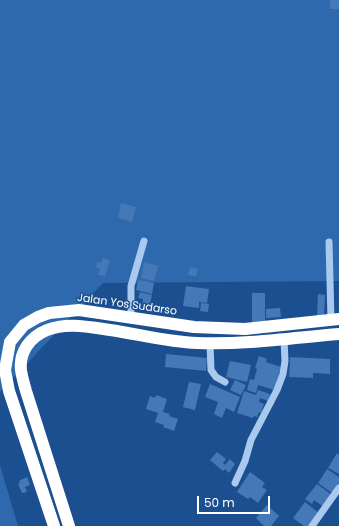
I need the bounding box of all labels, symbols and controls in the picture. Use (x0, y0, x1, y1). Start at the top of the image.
street label: Jalan Yos Sudarso (76, 291, 178, 319)
scale bar (199, 488, 272, 514)
text: 50 m (204, 494, 235, 511)

